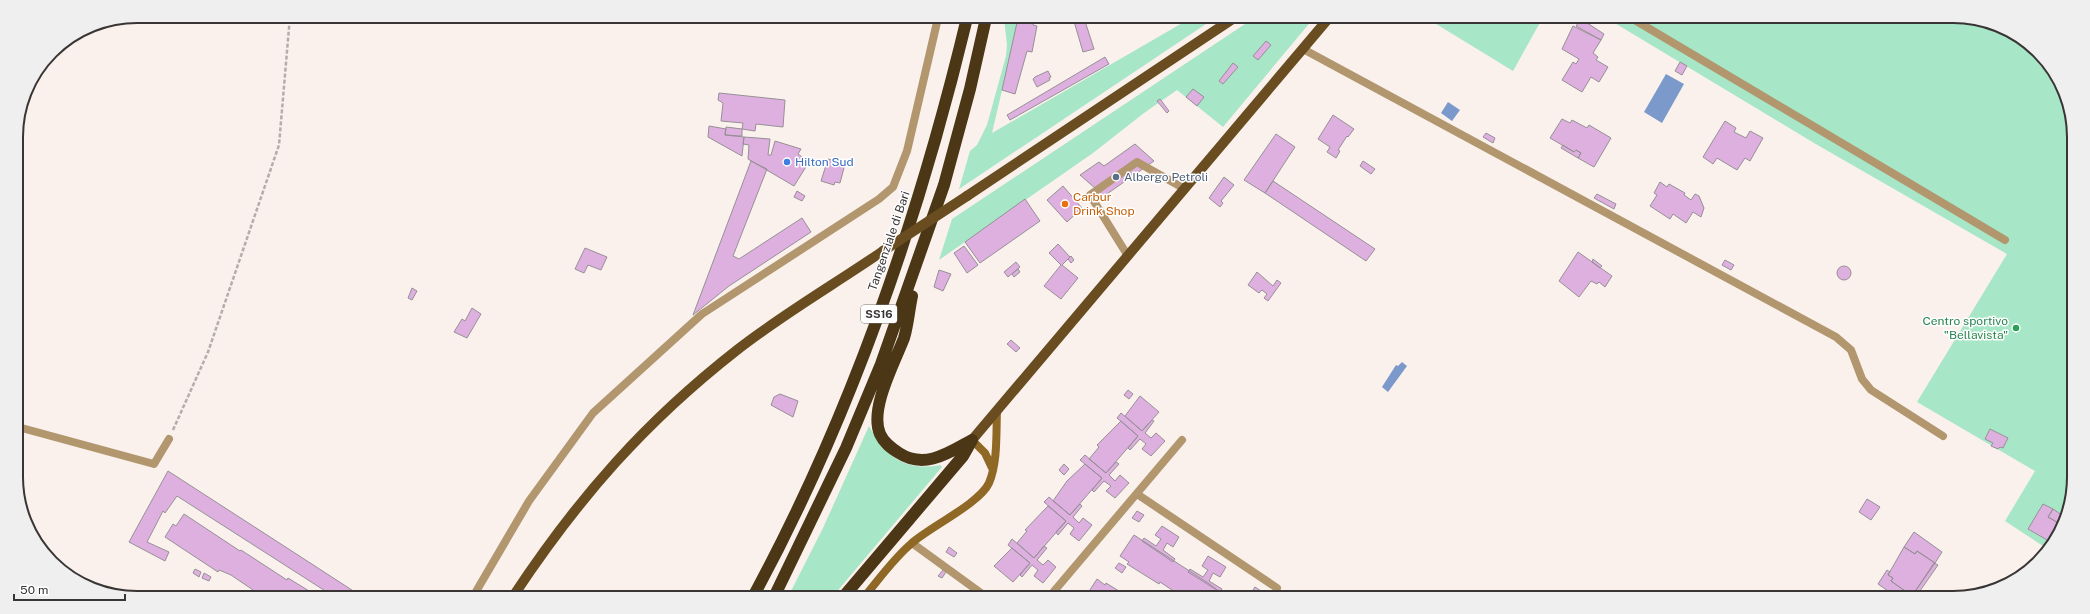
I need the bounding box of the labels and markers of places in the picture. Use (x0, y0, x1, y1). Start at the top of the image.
place label: Hilton Sud (795, 155, 854, 169)
marker: Hilton Sud (782, 157, 792, 167)
place label: Albergo Petroli (1124, 170, 1208, 184)
marker: Albergo Petroli (1111, 172, 1121, 182)
place label: Carbur Drink Shop (1073, 190, 1135, 218)
marker: Carbur Drink Shop (1060, 199, 1070, 209)
place label: Centro sportivo "Bellavista" (1923, 314, 2008, 342)
marker: Centro sportivo "Bellavista" (2011, 323, 2021, 333)

